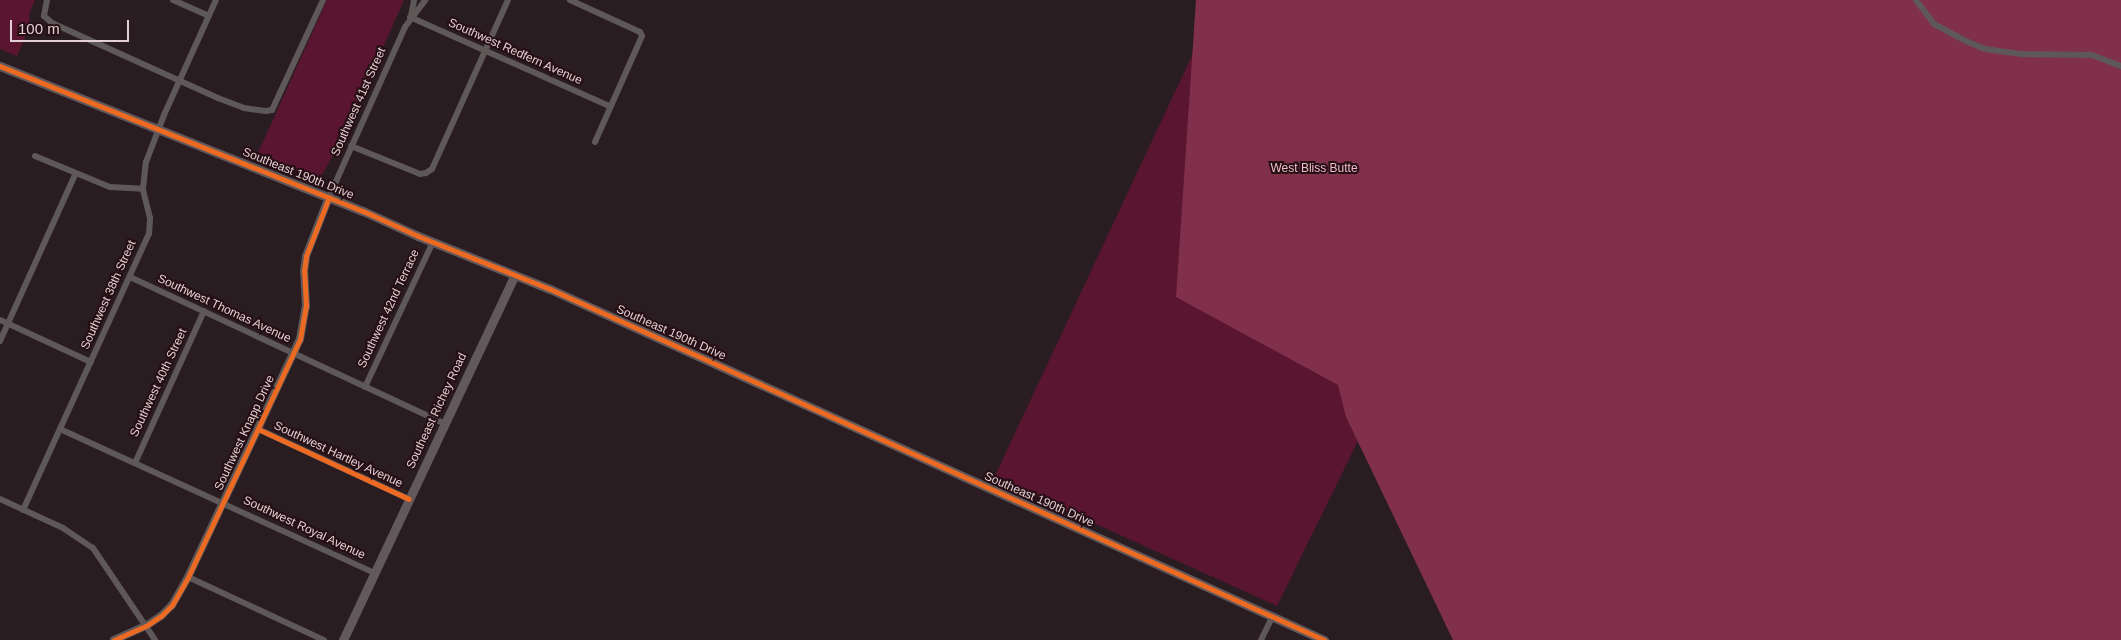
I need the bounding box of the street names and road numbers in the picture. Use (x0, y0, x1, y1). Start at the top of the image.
street label: Southwest Redfern Avenue (445, 16, 585, 88)
street label: Southwest 41st Street (329, 45, 389, 159)
street label: Southeast 190th Drive (240, 145, 356, 203)
street label: Southwest 38th Street (78, 238, 140, 352)
street label: Southwest 42nd Terrace (355, 247, 423, 371)
street label: Southwest Thomas Avenue (155, 272, 293, 346)
street label: Southeast 190th Drive (614, 302, 728, 364)
street label: Southwest 40th Street (128, 326, 190, 440)
street label: Southeast Richey Road (404, 351, 470, 471)
street label: Southwest Knapp Drive (212, 373, 278, 493)
street label: Southwest Hartley Avenue (271, 419, 405, 491)
street label: Southeast 190th Drive (982, 469, 1096, 531)
street label: Southwest Royal Avenue (240, 493, 368, 563)

